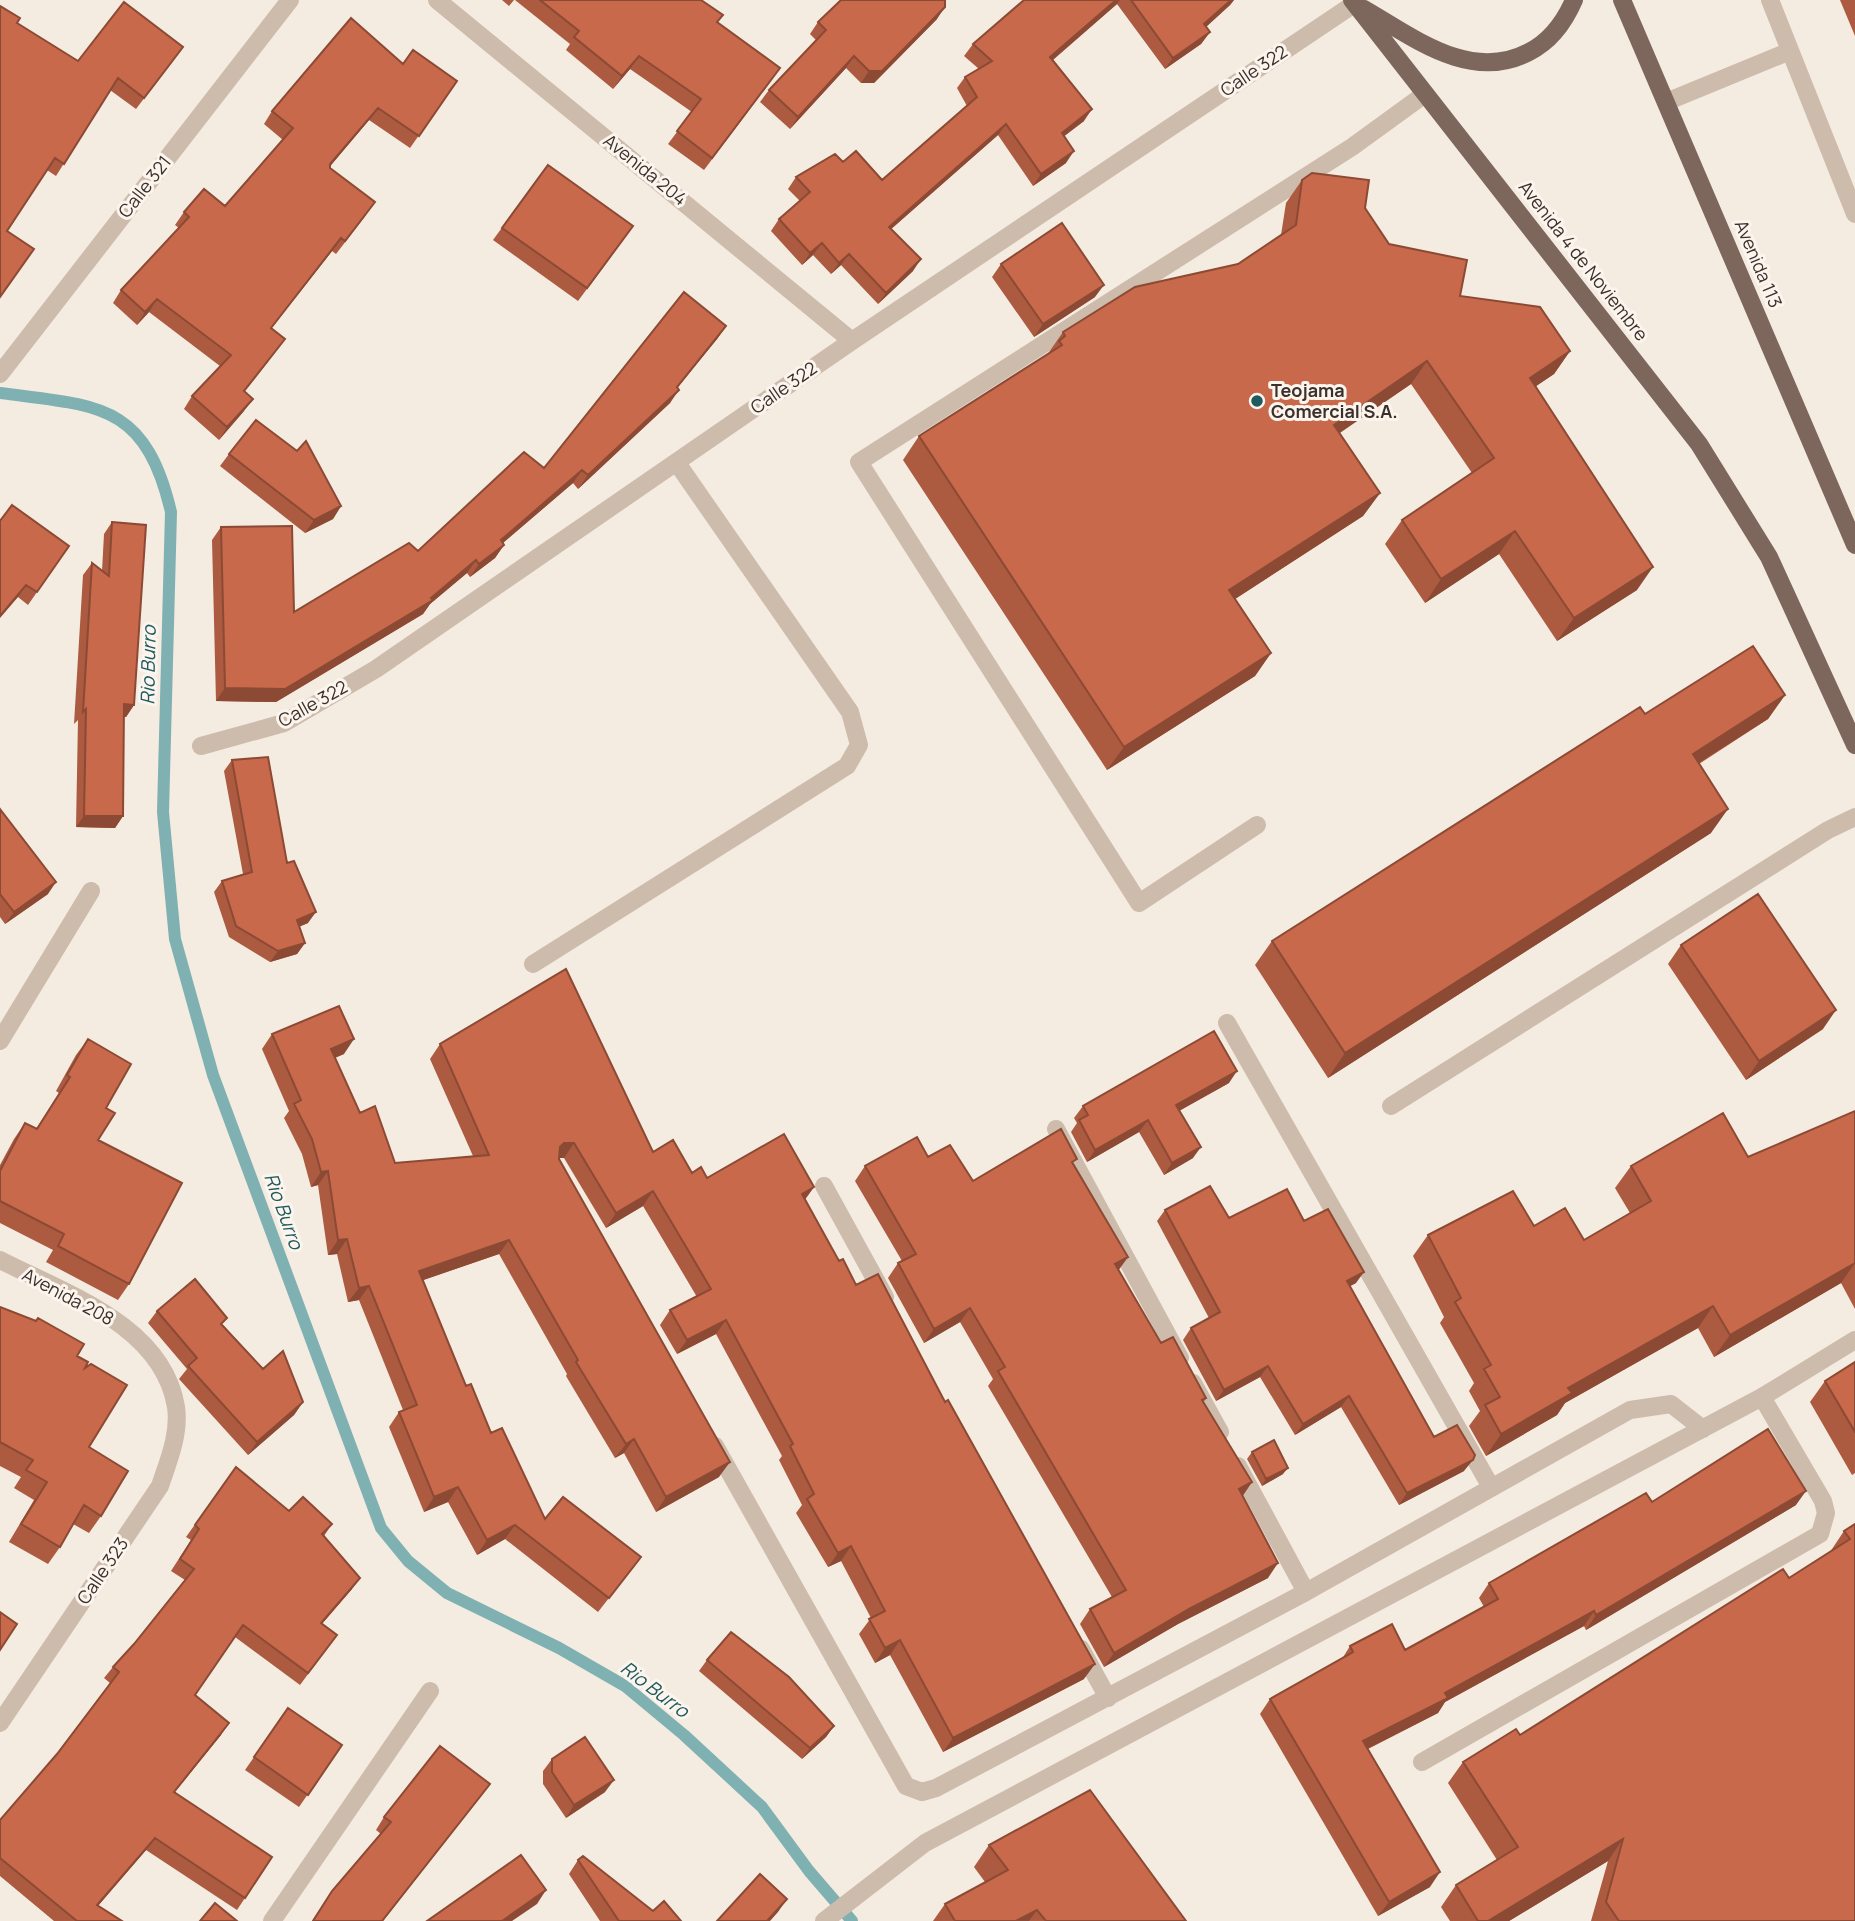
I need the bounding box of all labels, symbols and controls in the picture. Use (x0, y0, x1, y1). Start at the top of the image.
street label: Calle 322 (1215, 39, 1292, 101)
street label: Avenida 204 (599, 128, 692, 210)
street label: Calle 321 (112, 150, 176, 222)
street label: Avenida 4 de Noviembre (1514, 175, 1654, 345)
street label: Avenida 113 (1730, 216, 1788, 311)
street label: Calle 322 (745, 356, 821, 419)
place label: Teojama Comercial S.A. (1271, 378, 1398, 423)
marker: Teojama Comercial S.A. (1249, 393, 1265, 409)
water label: Rio Burro (134, 623, 162, 705)
street label: Calle 322 (274, 674, 352, 732)
water label: Rio Burro (258, 1169, 310, 1254)
street label: Avenida 208 (18, 1262, 119, 1330)
street label: Calle 323 (71, 1532, 133, 1608)
water label: Rio Burro (616, 1655, 696, 1724)

